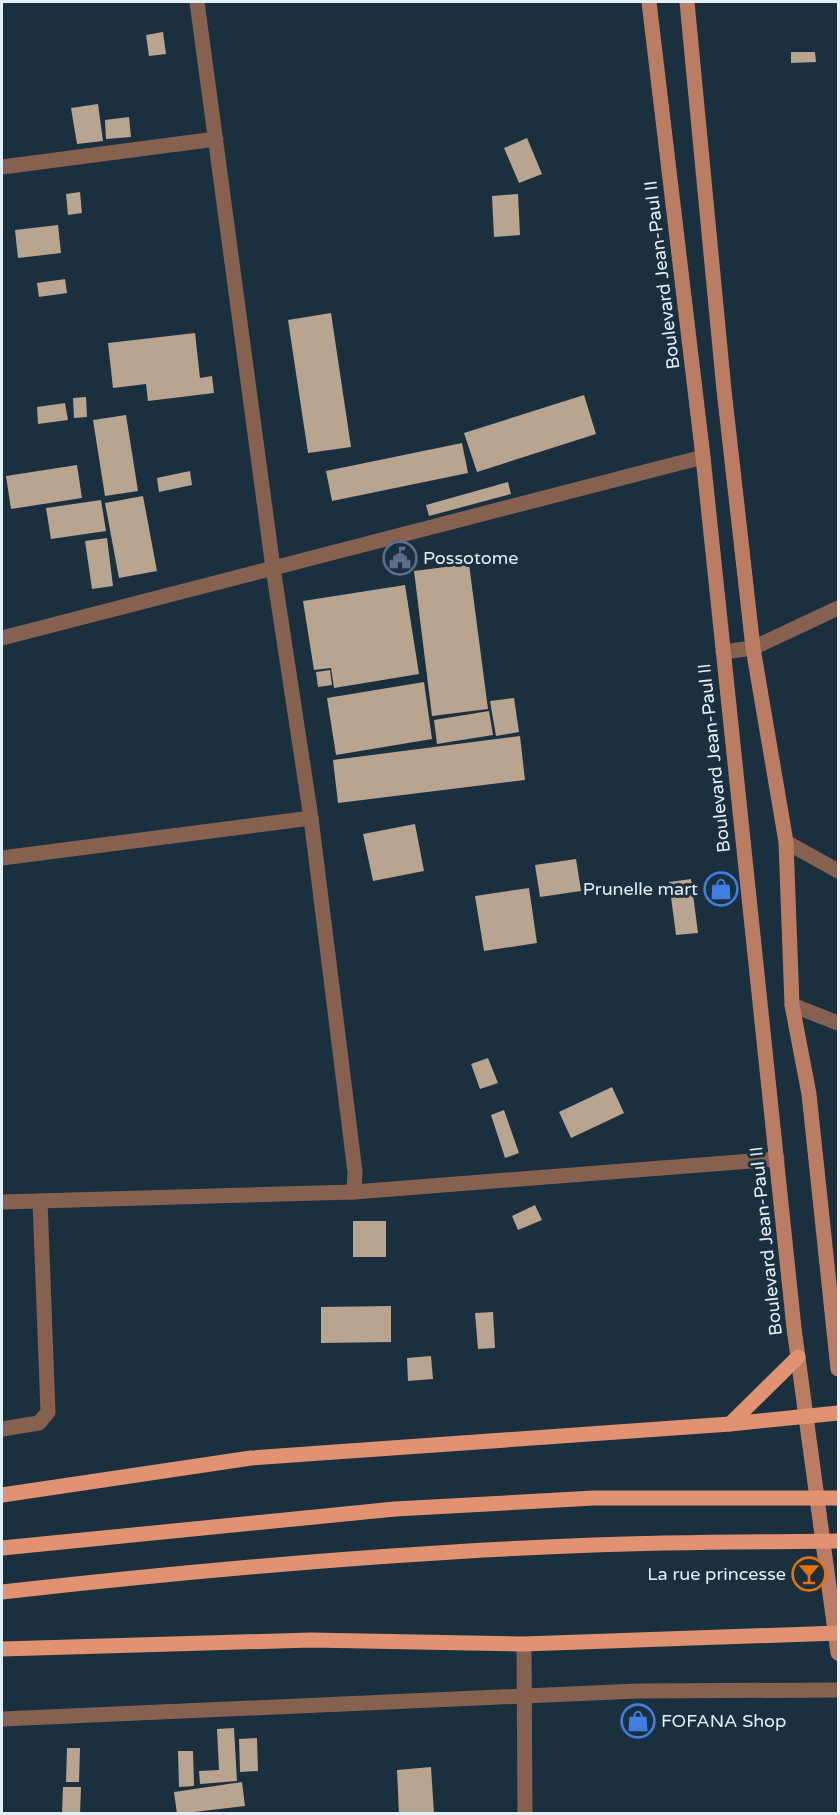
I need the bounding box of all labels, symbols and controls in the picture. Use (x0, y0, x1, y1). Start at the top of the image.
street label: Boulevard Jean-Paul II (639, 179, 685, 371)
public building icon: Possotome (382, 540, 418, 576)
place label: Possotome (423, 547, 518, 569)
street label: Boulevard Jean-Paul II (693, 662, 735, 854)
shop icon: Prunelle mart (703, 871, 739, 907)
place label: Prunelle mart (583, 878, 698, 900)
street label: Boulevard Jean-Paul II (745, 1145, 787, 1337)
bar icon: La rue princesse (791, 1556, 827, 1592)
place label: La rue princesse (647, 1563, 786, 1585)
shop icon: FOFANA Shop (620, 1703, 656, 1739)
place label: FOFANA Shop (661, 1710, 786, 1732)

